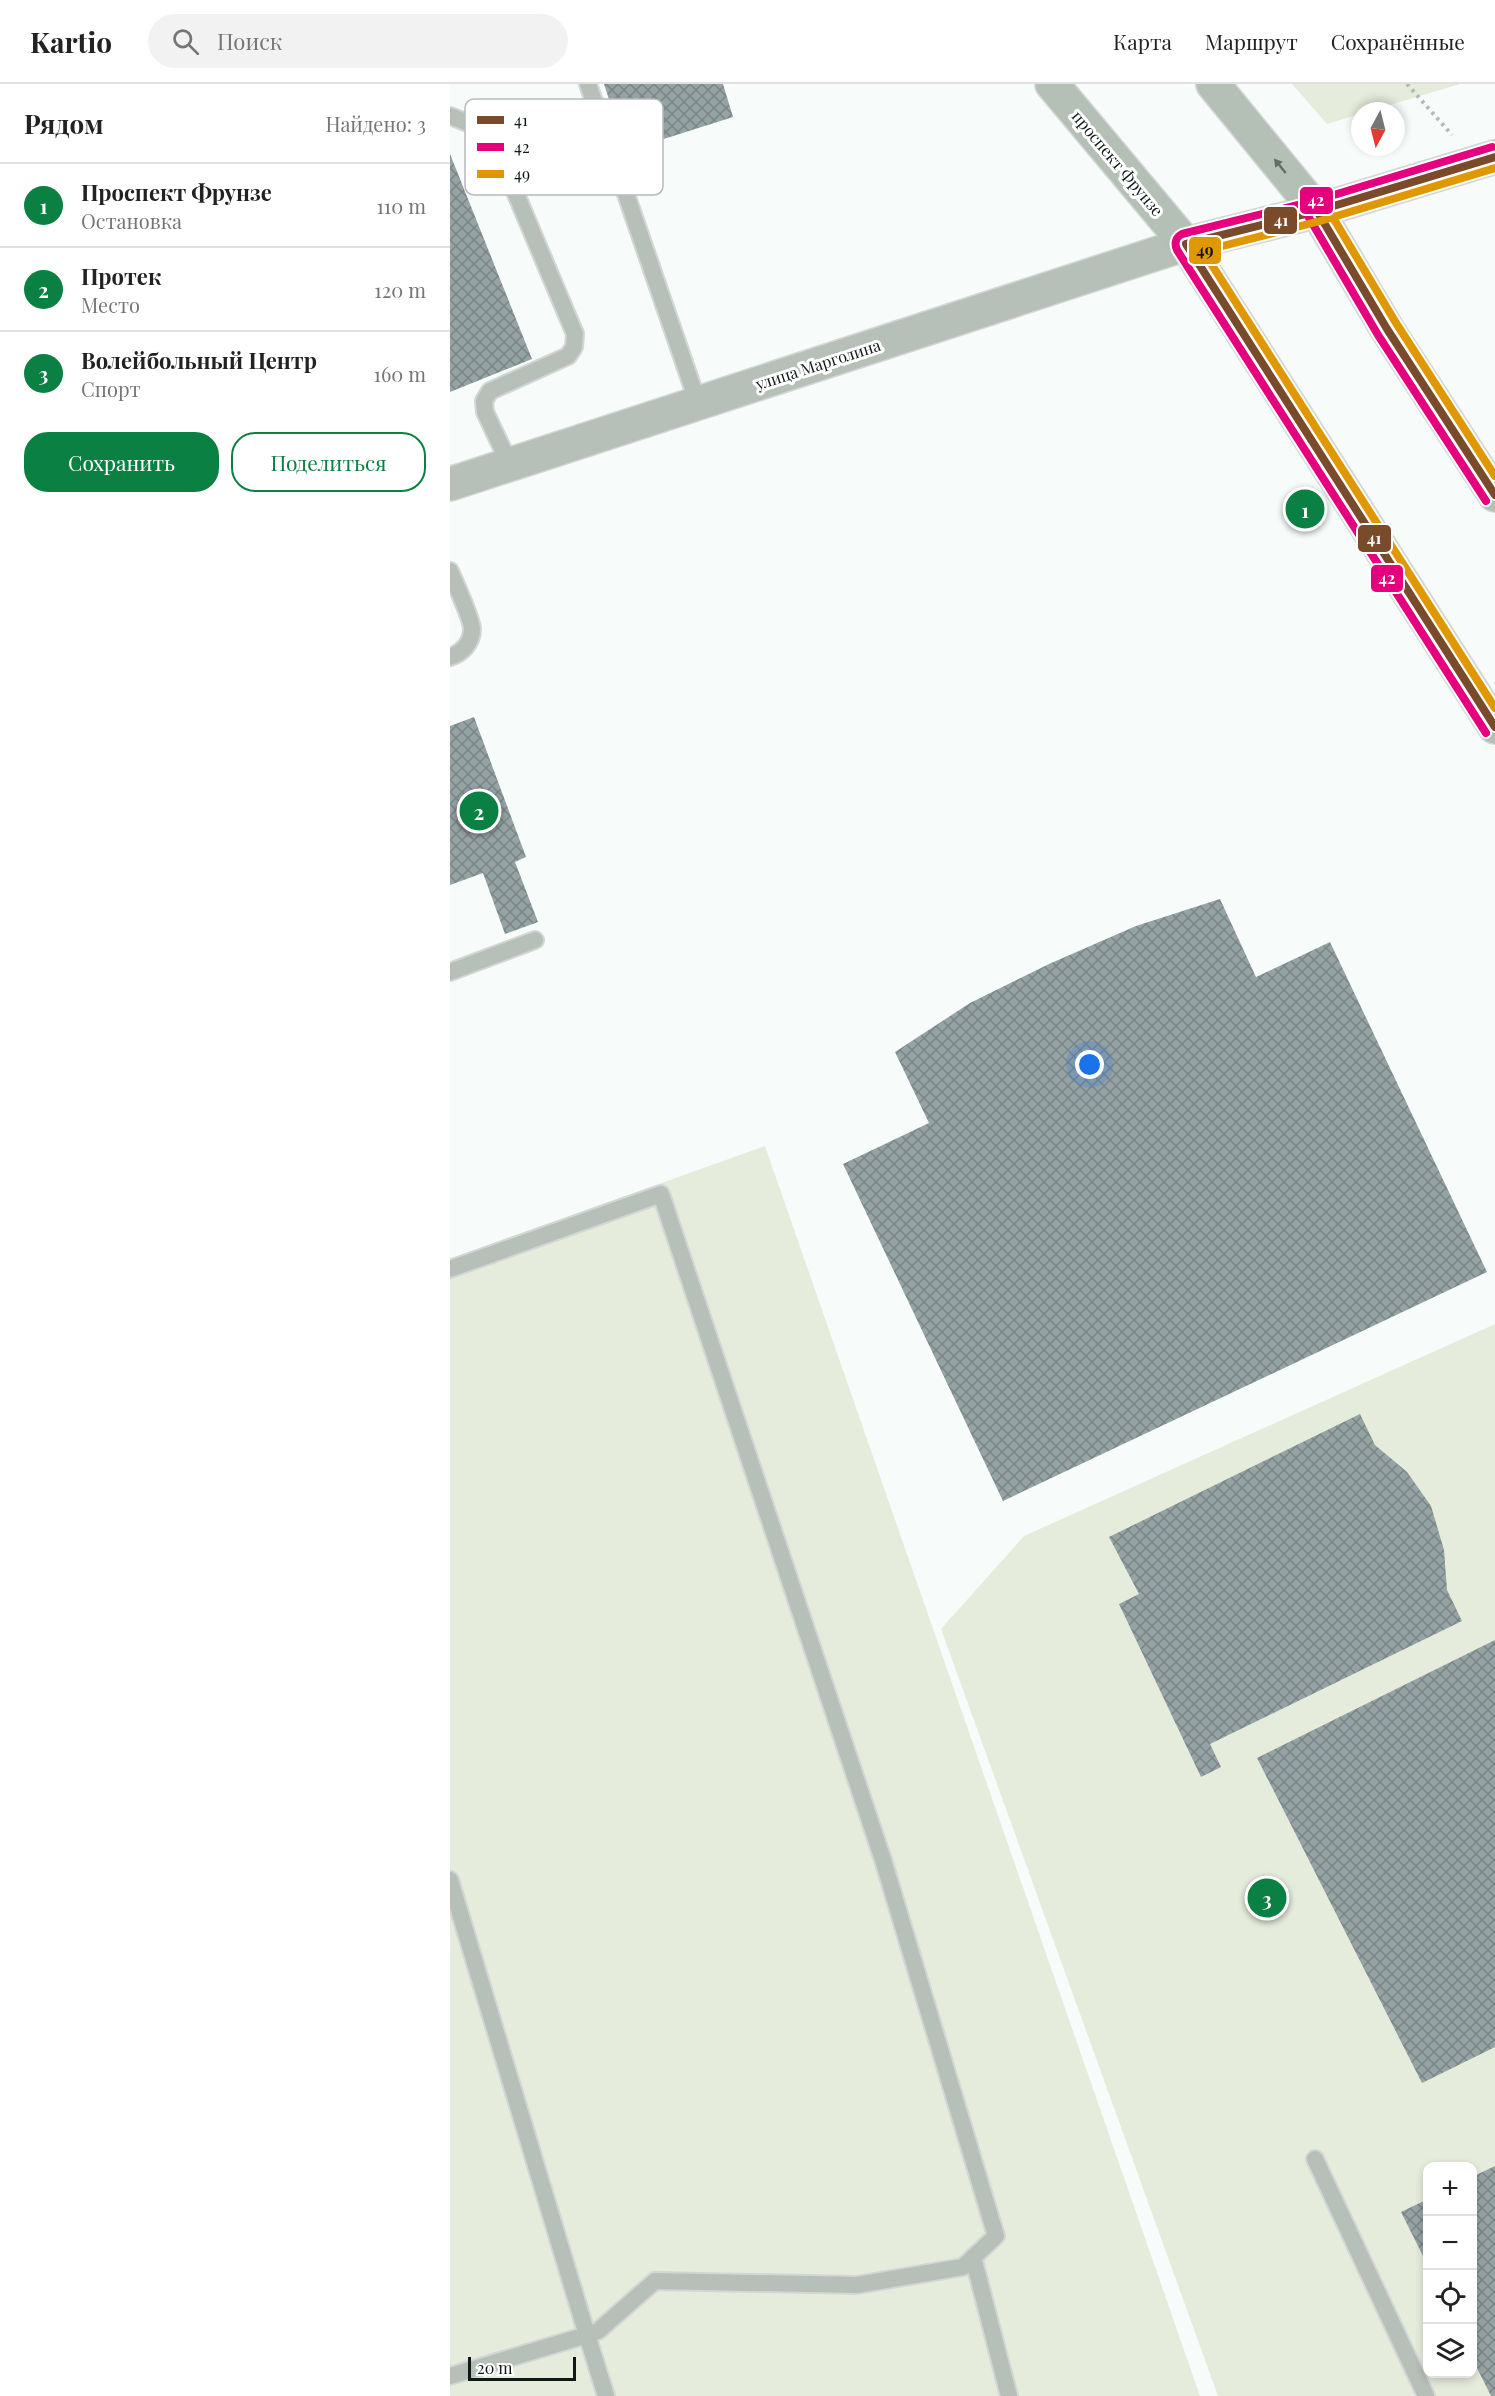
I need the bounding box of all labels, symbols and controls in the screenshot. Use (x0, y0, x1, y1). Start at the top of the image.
search box (148, 14, 568, 68)
text: Kartio (30, 23, 112, 60)
icon: search (169, 25, 202, 58)
text: Поиск (217, 26, 282, 56)
text: Карта (1113, 27, 1172, 55)
text: Маршрут (1205, 27, 1298, 55)
text: Сохранённые (1331, 27, 1465, 55)
legend (465, 99, 663, 195)
north arrow (1351, 102, 1405, 156)
text: Рядом (24, 106, 103, 141)
street label: проспект Фрунзе (1068, 106, 1168, 220)
text: 41 (514, 109, 528, 130)
text: Найдено: 3 (325, 110, 426, 137)
text: 42 (514, 136, 530, 157)
one-way arrow (1274, 159, 1287, 174)
text: 49 (514, 163, 530, 184)
text: Проспект Фрунзе (81, 177, 272, 207)
line badge: 42 (1299, 186, 1334, 215)
text: 42 (1308, 189, 1324, 210)
text: 1 (40, 192, 47, 219)
text: 110 m (376, 192, 426, 219)
line badge: 41 (1263, 206, 1298, 235)
text: Остановка (81, 207, 182, 234)
text: 41 (1274, 209, 1288, 230)
line badge: 49 (1188, 236, 1222, 265)
text: 49 (1196, 239, 1214, 260)
text: Протек (81, 261, 161, 291)
text: 2 (38, 276, 49, 303)
text: 120 m (374, 276, 426, 303)
text: Место (81, 291, 140, 318)
street label: улица Марголина (752, 334, 883, 394)
text: Волейбольный Центр (81, 345, 317, 375)
text: 3 (39, 360, 48, 387)
text: 160 m (374, 360, 426, 387)
text: Спорт (81, 375, 141, 402)
button: Сохранить (24, 432, 219, 492)
button: Поделиться (231, 432, 426, 492)
pin: 1 (1286, 486, 1324, 532)
line badge: 41 (1357, 524, 1392, 553)
text: 41 (1367, 527, 1381, 548)
line badge: 42 (1370, 564, 1404, 593)
text: 42 (1379, 567, 1395, 588)
pin: 2 (459, 788, 498, 834)
your location (1075, 1050, 1104, 1079)
pin: 3 (1248, 1876, 1286, 1920)
map controls (1423, 2162, 1477, 2378)
button: + (1423, 2162, 1477, 2216)
button: − (1423, 2216, 1477, 2270)
button: locate (1423, 2270, 1477, 2324)
button: layers (1423, 2324, 1477, 2378)
scale bar (468, 2354, 576, 2382)
text: 20 m (477, 2357, 512, 2378)

